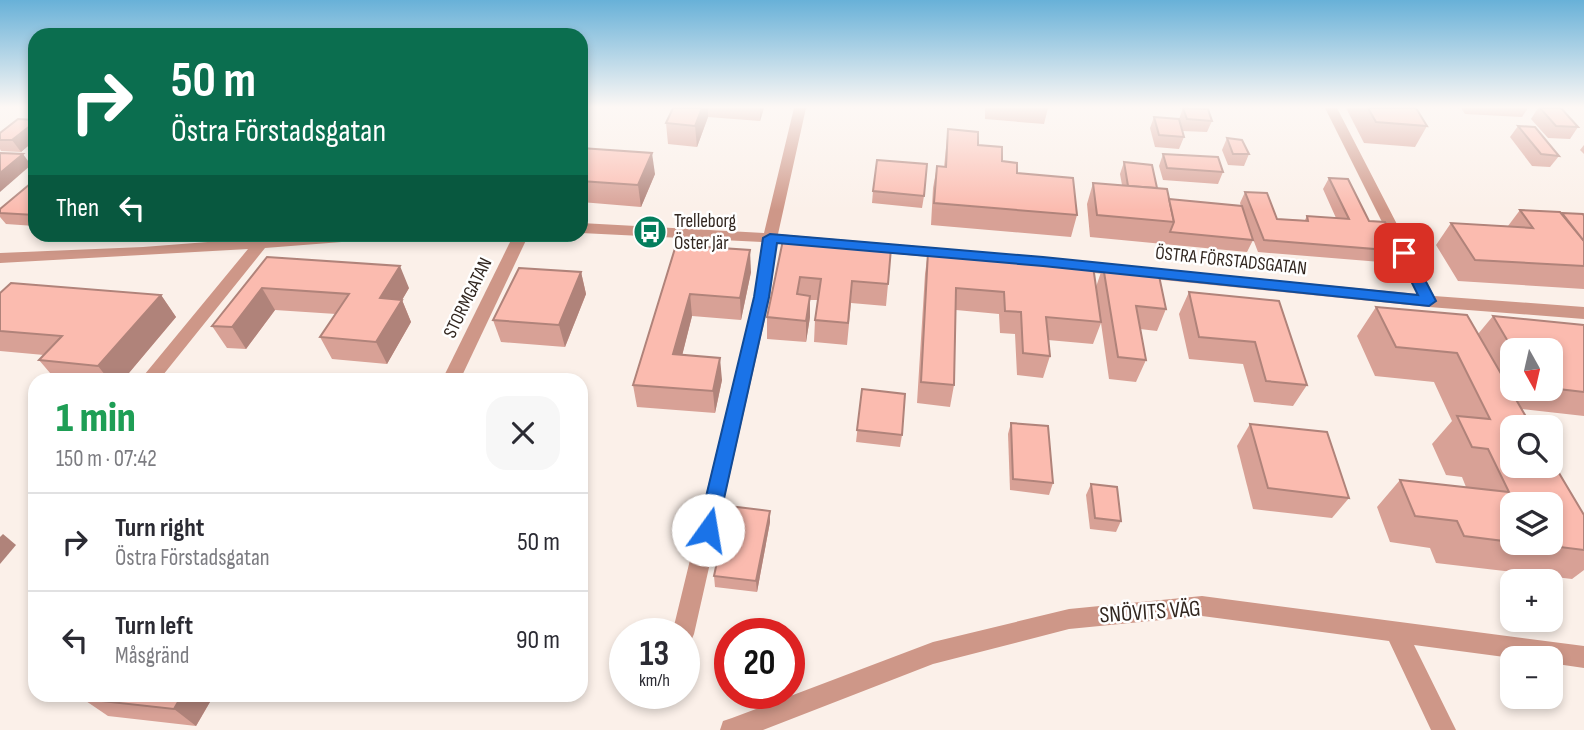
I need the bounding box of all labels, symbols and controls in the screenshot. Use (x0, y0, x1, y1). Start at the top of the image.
text: 50 m (171, 52, 256, 111)
icon: right (56, 56, 147, 147)
text: Östra Förstadsgatan (171, 112, 386, 151)
icon: left (113, 189, 151, 227)
text: Then (56, 193, 99, 224)
place label: Trelleborg Öster Jär (674, 210, 737, 255)
bus stop icon: Trelleborg Öster Jär (631, 213, 669, 251)
pin (1374, 223, 1434, 283)
icon: arrive (1385, 234, 1423, 272)
street label: ÖSTRA FÖRSTADSGATAN (1154, 242, 1308, 280)
street label: STORMGATAN (439, 254, 497, 342)
north arrow (1500, 338, 1563, 401)
map controls (1500, 338, 1563, 709)
text: 1 min (56, 393, 136, 444)
button: close (486, 396, 560, 470)
button: search (1500, 415, 1563, 478)
text: 150 m · 07:42 (56, 445, 157, 473)
button: layers (1500, 492, 1563, 555)
position arrow (671, 493, 745, 567)
text: Turn right (115, 513, 204, 544)
icon: right (56, 523, 94, 561)
text: 50 m (517, 527, 560, 558)
text: Östra Förstadsgatan (115, 544, 270, 572)
button: + (1500, 569, 1563, 632)
street label: SNÖVITS VÄG (1098, 595, 1202, 629)
text: Turn left (115, 611, 193, 642)
speed limit sign: 20 (714, 618, 805, 709)
icon: left (56, 621, 94, 659)
text: 90 m (516, 625, 560, 656)
text: 13 (640, 633, 669, 676)
text: Måsgränd (115, 642, 189, 670)
button: − (1500, 646, 1563, 709)
text: km/h (639, 670, 670, 691)

